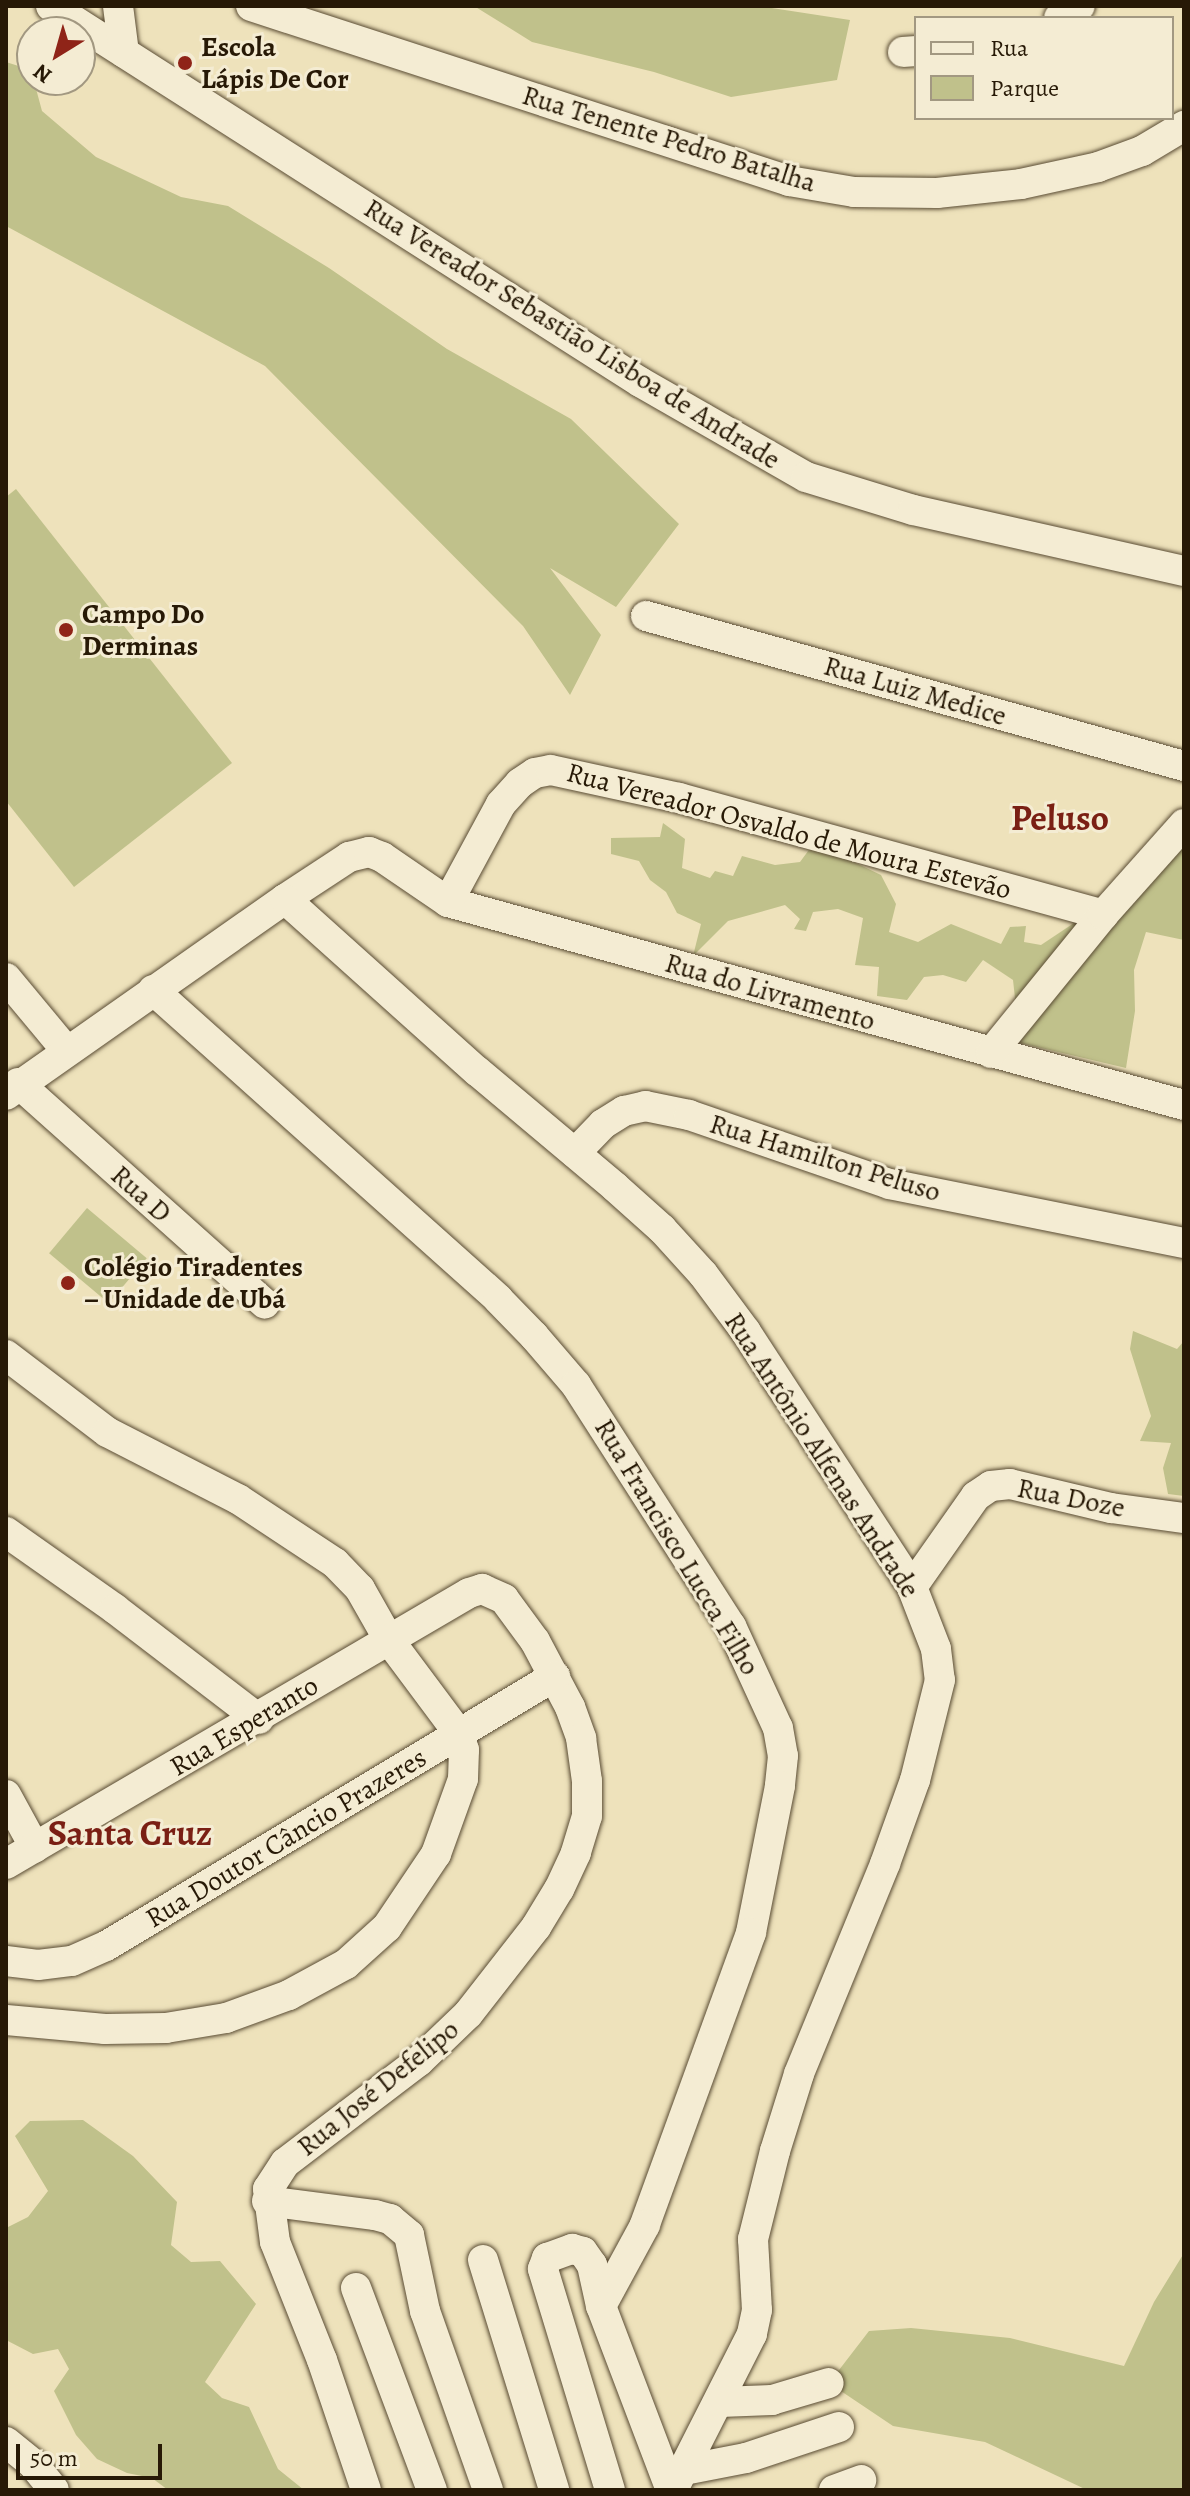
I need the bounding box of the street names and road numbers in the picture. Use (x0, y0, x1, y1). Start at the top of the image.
street label: Rua Tenente Pedro Batalha (518, 78, 820, 200)
street label: Rua Vereador Sebastião Lisboa de Andrade (358, 191, 786, 477)
street label: Rua Luiz Medice (820, 649, 1010, 733)
street label: Rua Vereador Osvaldo de Moura Estevão (563, 755, 1015, 907)
street label: Rua do Livramento (661, 946, 879, 1038)
street label: Rua Hamilton Peluso (706, 1107, 944, 1209)
street label: Rua D (104, 1158, 178, 1230)
street label: Rua Antônio Alfenas Andrade (717, 1306, 927, 1604)
street label: Rua Francisco Lucca Filho (587, 1413, 767, 1681)
street label: Rua Doze (1014, 1471, 1128, 1525)
street label: Rua Esperanto (164, 1669, 324, 1783)
street label: Rua Doutor Câncio Prazeres (139, 1741, 433, 1935)
street label: Rua José Defelipo (290, 2013, 466, 2163)

